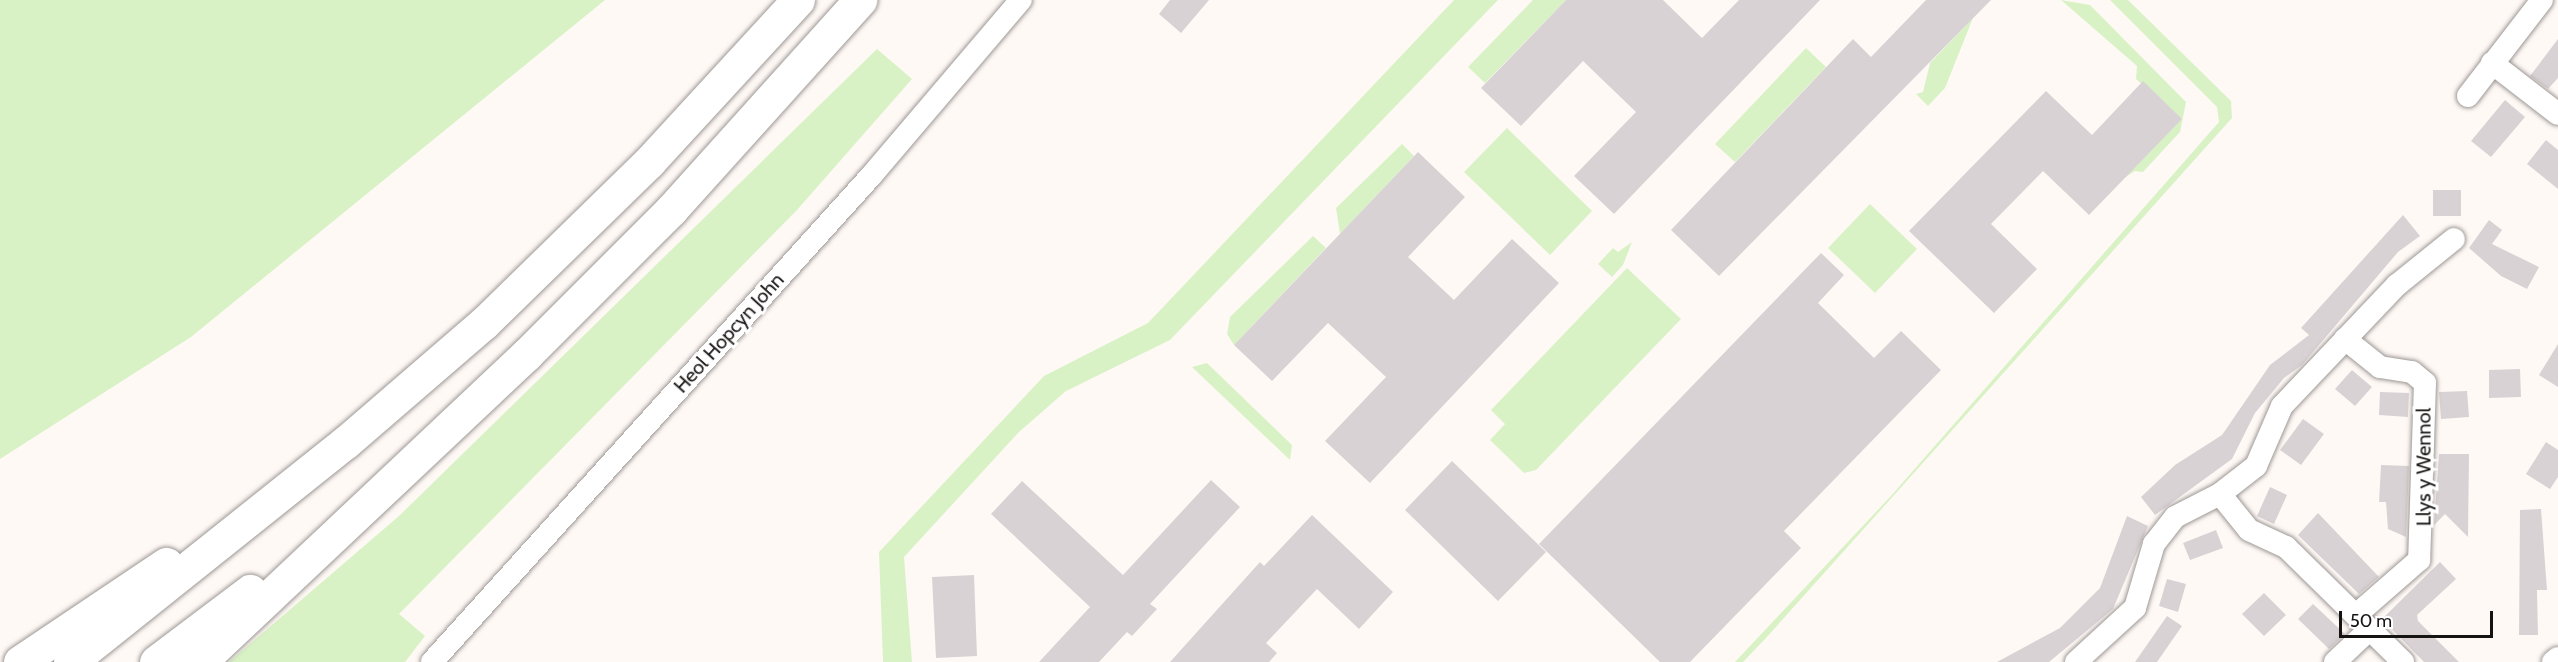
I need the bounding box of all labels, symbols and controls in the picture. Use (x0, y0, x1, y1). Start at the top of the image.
street label: Heol Hopcyn John (669, 268, 789, 398)
street label: Llys y Wennol (2412, 408, 2436, 526)
scale bar (2342, 599, 2496, 637)
text: 50 m (2350, 610, 2392, 632)

